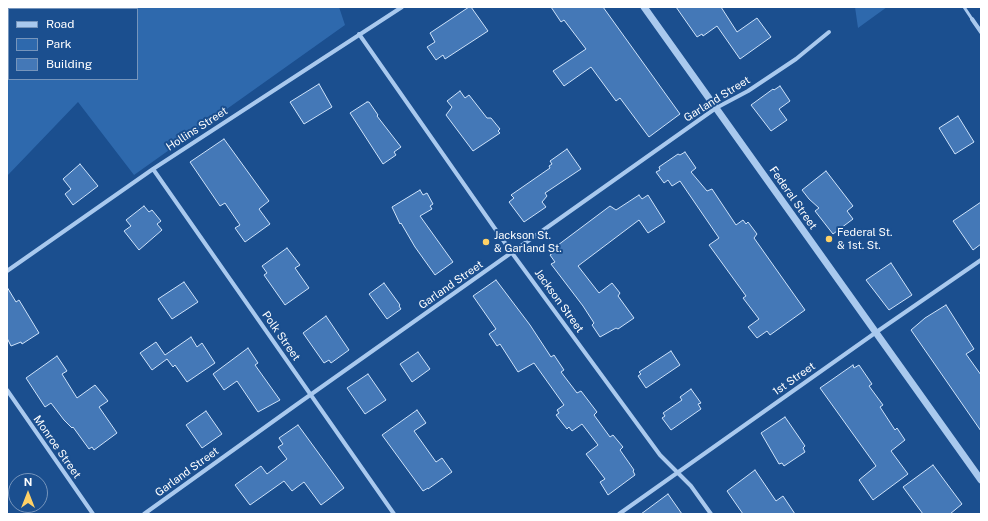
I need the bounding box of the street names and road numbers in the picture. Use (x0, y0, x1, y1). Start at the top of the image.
street label: Garland Street (681, 73, 753, 125)
street label: Hollins Street (164, 104, 230, 154)
street label: Federal Street (766, 164, 820, 232)
street label: Garland Street (416, 258, 486, 312)
street label: Jackson Street (532, 267, 586, 335)
street label: Polk Street (259, 309, 303, 363)
street label: 1st Street (770, 360, 818, 398)
street label: Monroe Street (30, 413, 84, 481)
street label: Garland Street (153, 444, 221, 500)

